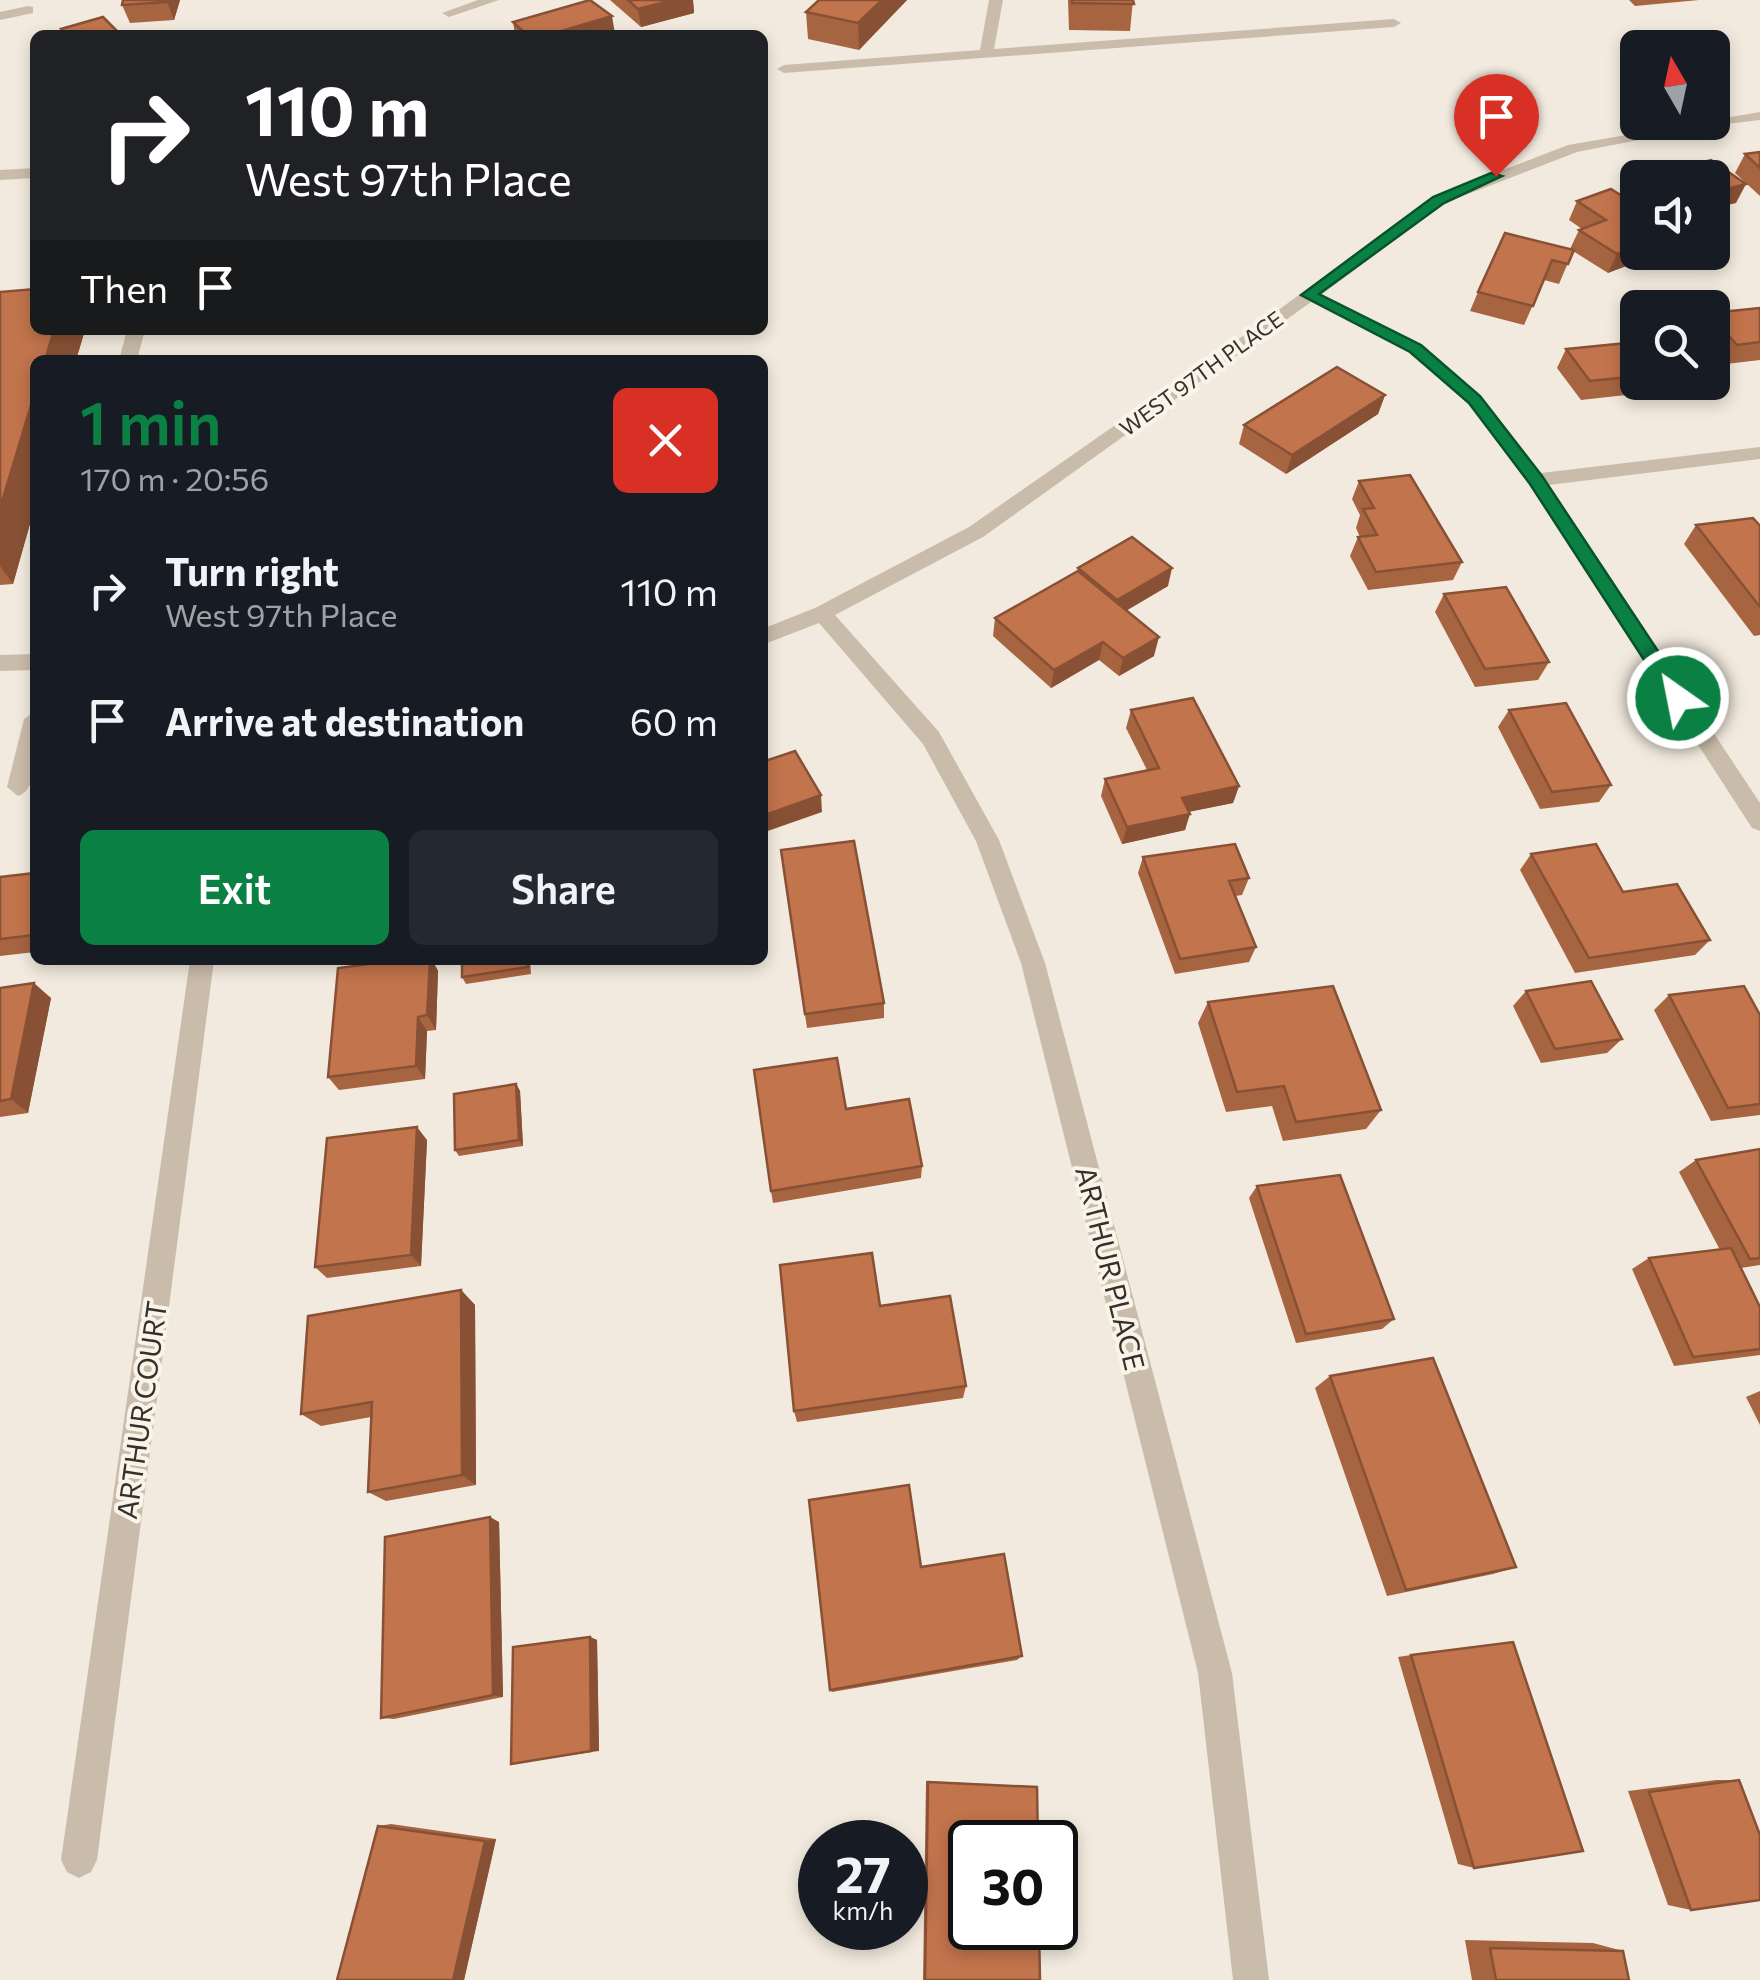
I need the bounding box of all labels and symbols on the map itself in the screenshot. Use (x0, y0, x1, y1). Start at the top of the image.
north arrow (1620, 30, 1730, 140)
pin (1454, 74, 1539, 177)
street label: WEST 97TH PLACE (1114, 305, 1288, 441)
position arrow (1626, 646, 1730, 750)
street label: ARTHUR PLACE (1069, 1163, 1153, 1373)
street label: ARTHUR COURT (109, 1299, 173, 1521)
speed limit sign: 30 (948, 1820, 1078, 1950)

